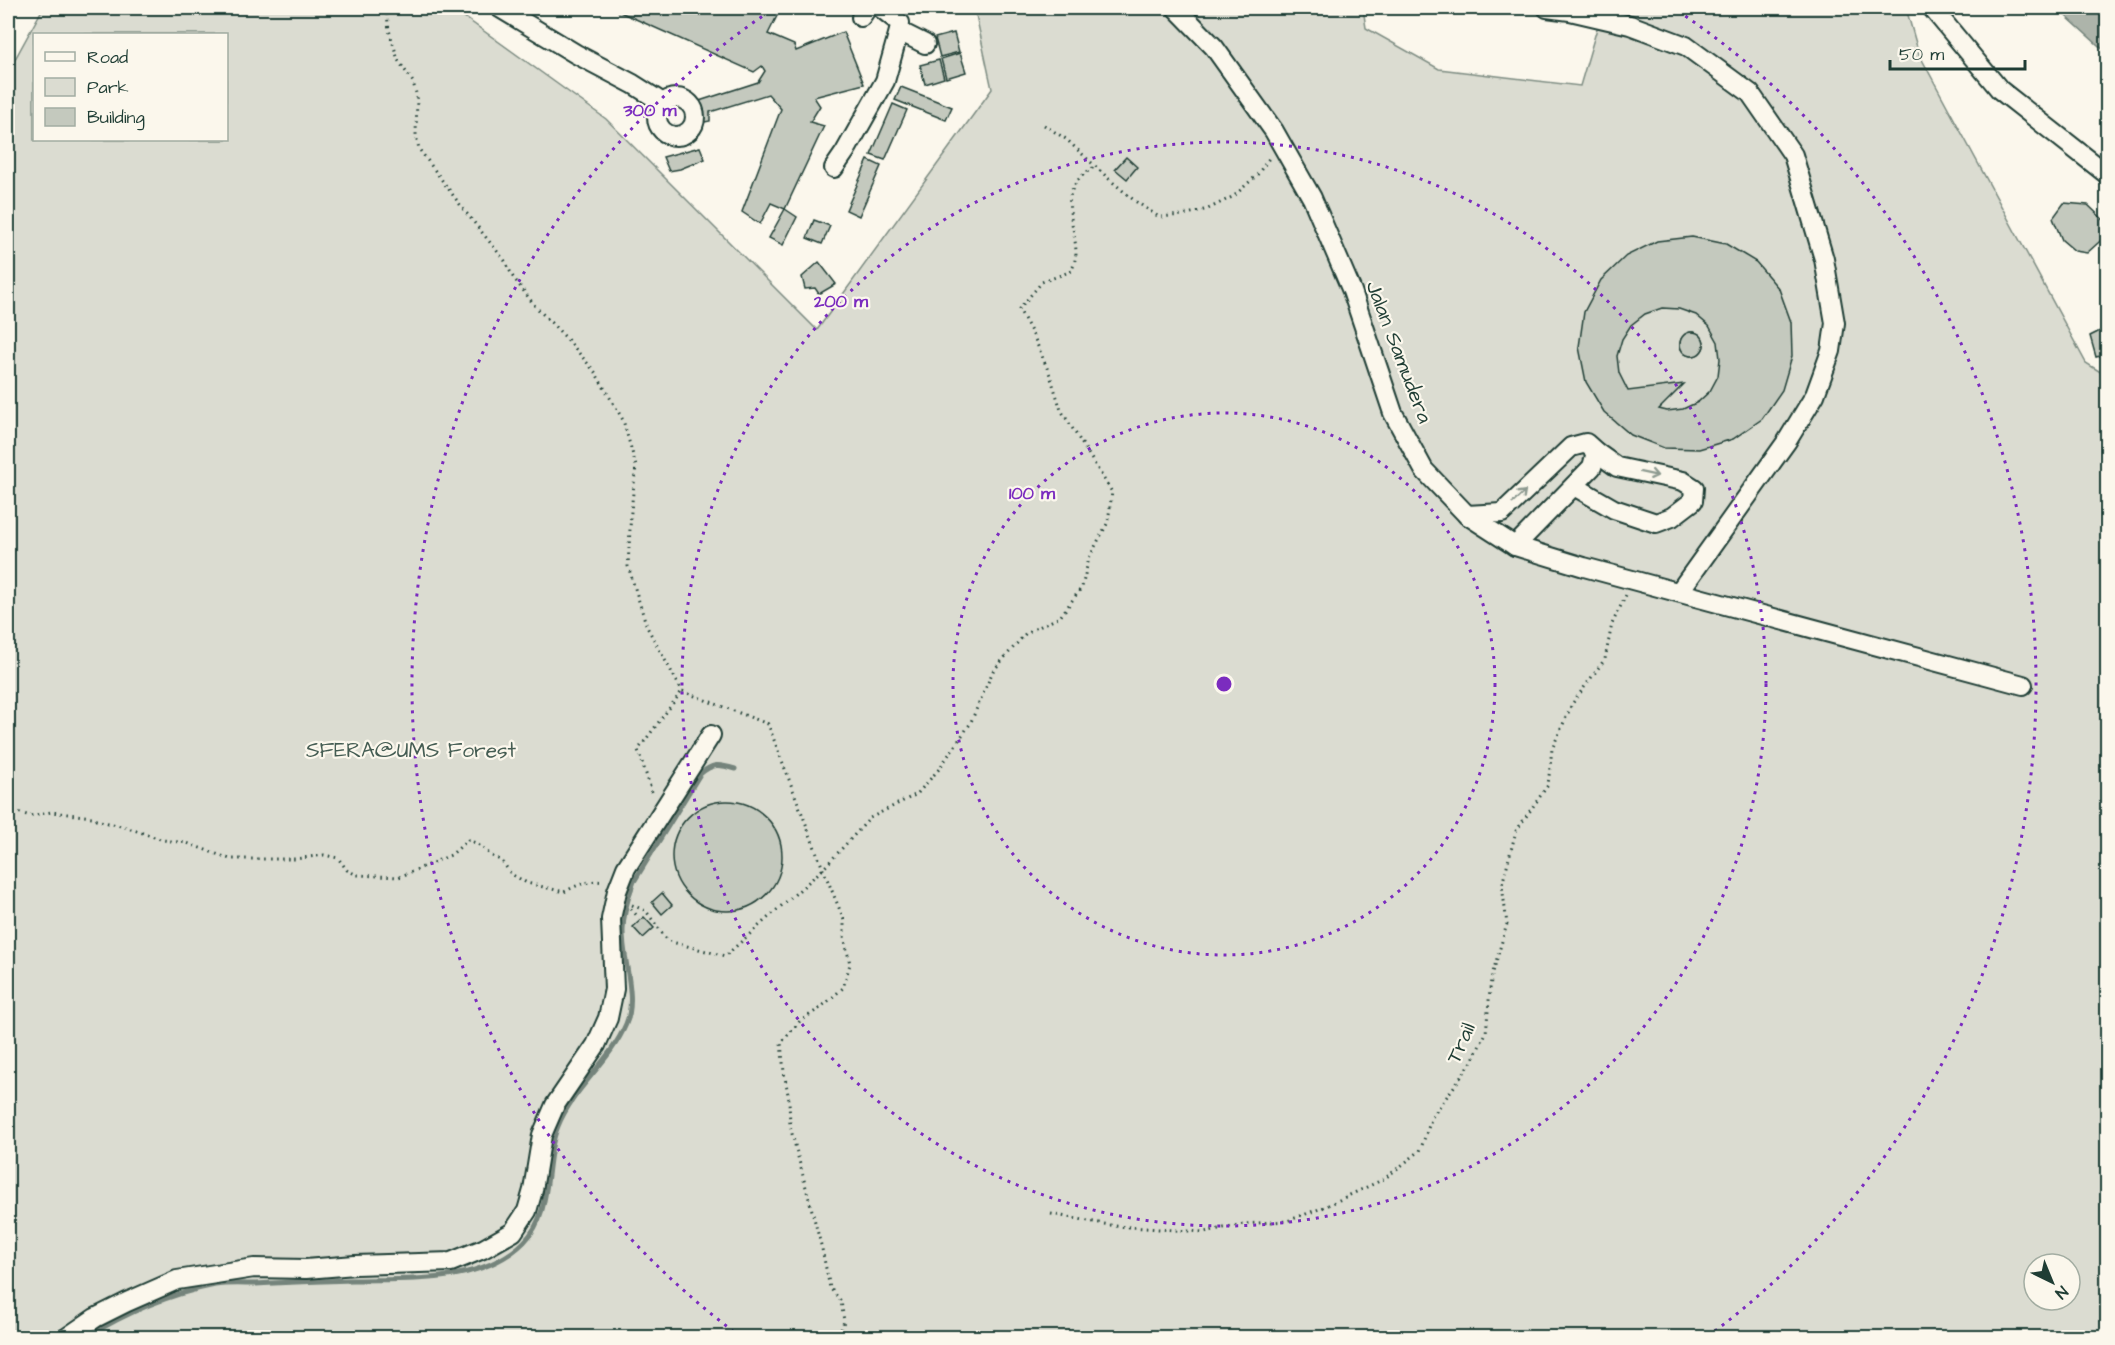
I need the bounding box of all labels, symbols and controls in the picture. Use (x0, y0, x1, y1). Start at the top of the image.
legend (33, 33, 228, 141)
scale bar (1890, 33, 2025, 71)
text: 50 m (1899, 42, 1944, 67)
text: Road (87, 45, 128, 70)
text: Park (87, 75, 129, 100)
text: 300 m (622, 98, 678, 123)
text: Building (87, 105, 145, 131)
street label: Jalan Samudera (1359, 277, 1440, 428)
text: 200 m (813, 289, 869, 314)
one-way arrow (1640, 468, 1659, 480)
text: 100 m (1009, 481, 1056, 506)
one-way arrow (1511, 489, 1526, 504)
centre of rings (1214, 674, 1234, 694)
park label: SFERA@UMS Forest (306, 736, 517, 765)
street label: Trail (1439, 1018, 1483, 1068)
north arrow (2022, 1252, 2082, 1312)
text: N (2050, 1281, 2073, 1304)

